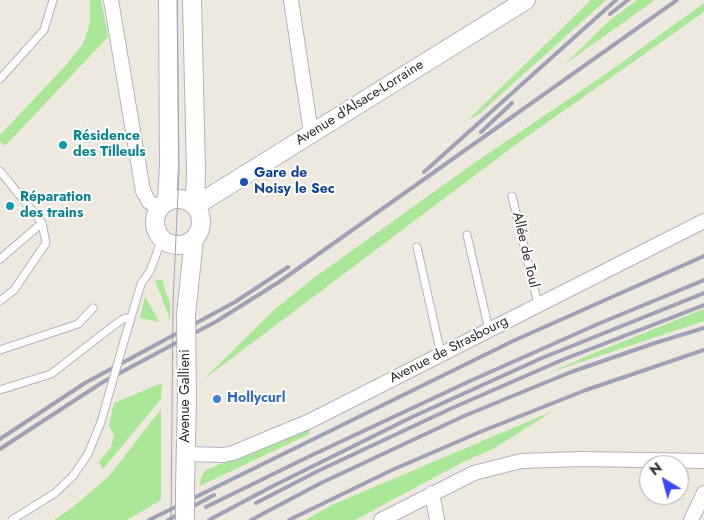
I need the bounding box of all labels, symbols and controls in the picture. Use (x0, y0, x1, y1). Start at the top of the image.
street label: Avenue d'Alsace-Lorraine (293, 57, 427, 149)
place label: Résidence des Tilleuls (73, 129, 146, 162)
marker: Résidence des Tilleuls (57, 139, 69, 151)
place label: Gare de Noisy le Sec (254, 166, 335, 198)
marker: Gare de Noisy le Sec (238, 176, 250, 188)
place label: Réparation des trains (20, 190, 91, 222)
marker: Réparation des trains (4, 200, 16, 212)
street label: Allée de Toul (508, 211, 542, 289)
street label: Avenue de Strasbourg (387, 313, 511, 387)
street label: Avenue Gallieni (178, 349, 194, 443)
place label: Hollycurl (227, 391, 285, 407)
marker: Hollycurl (211, 393, 223, 405)
north arrow (639, 455, 689, 505)
text: N (645, 457, 666, 480)

